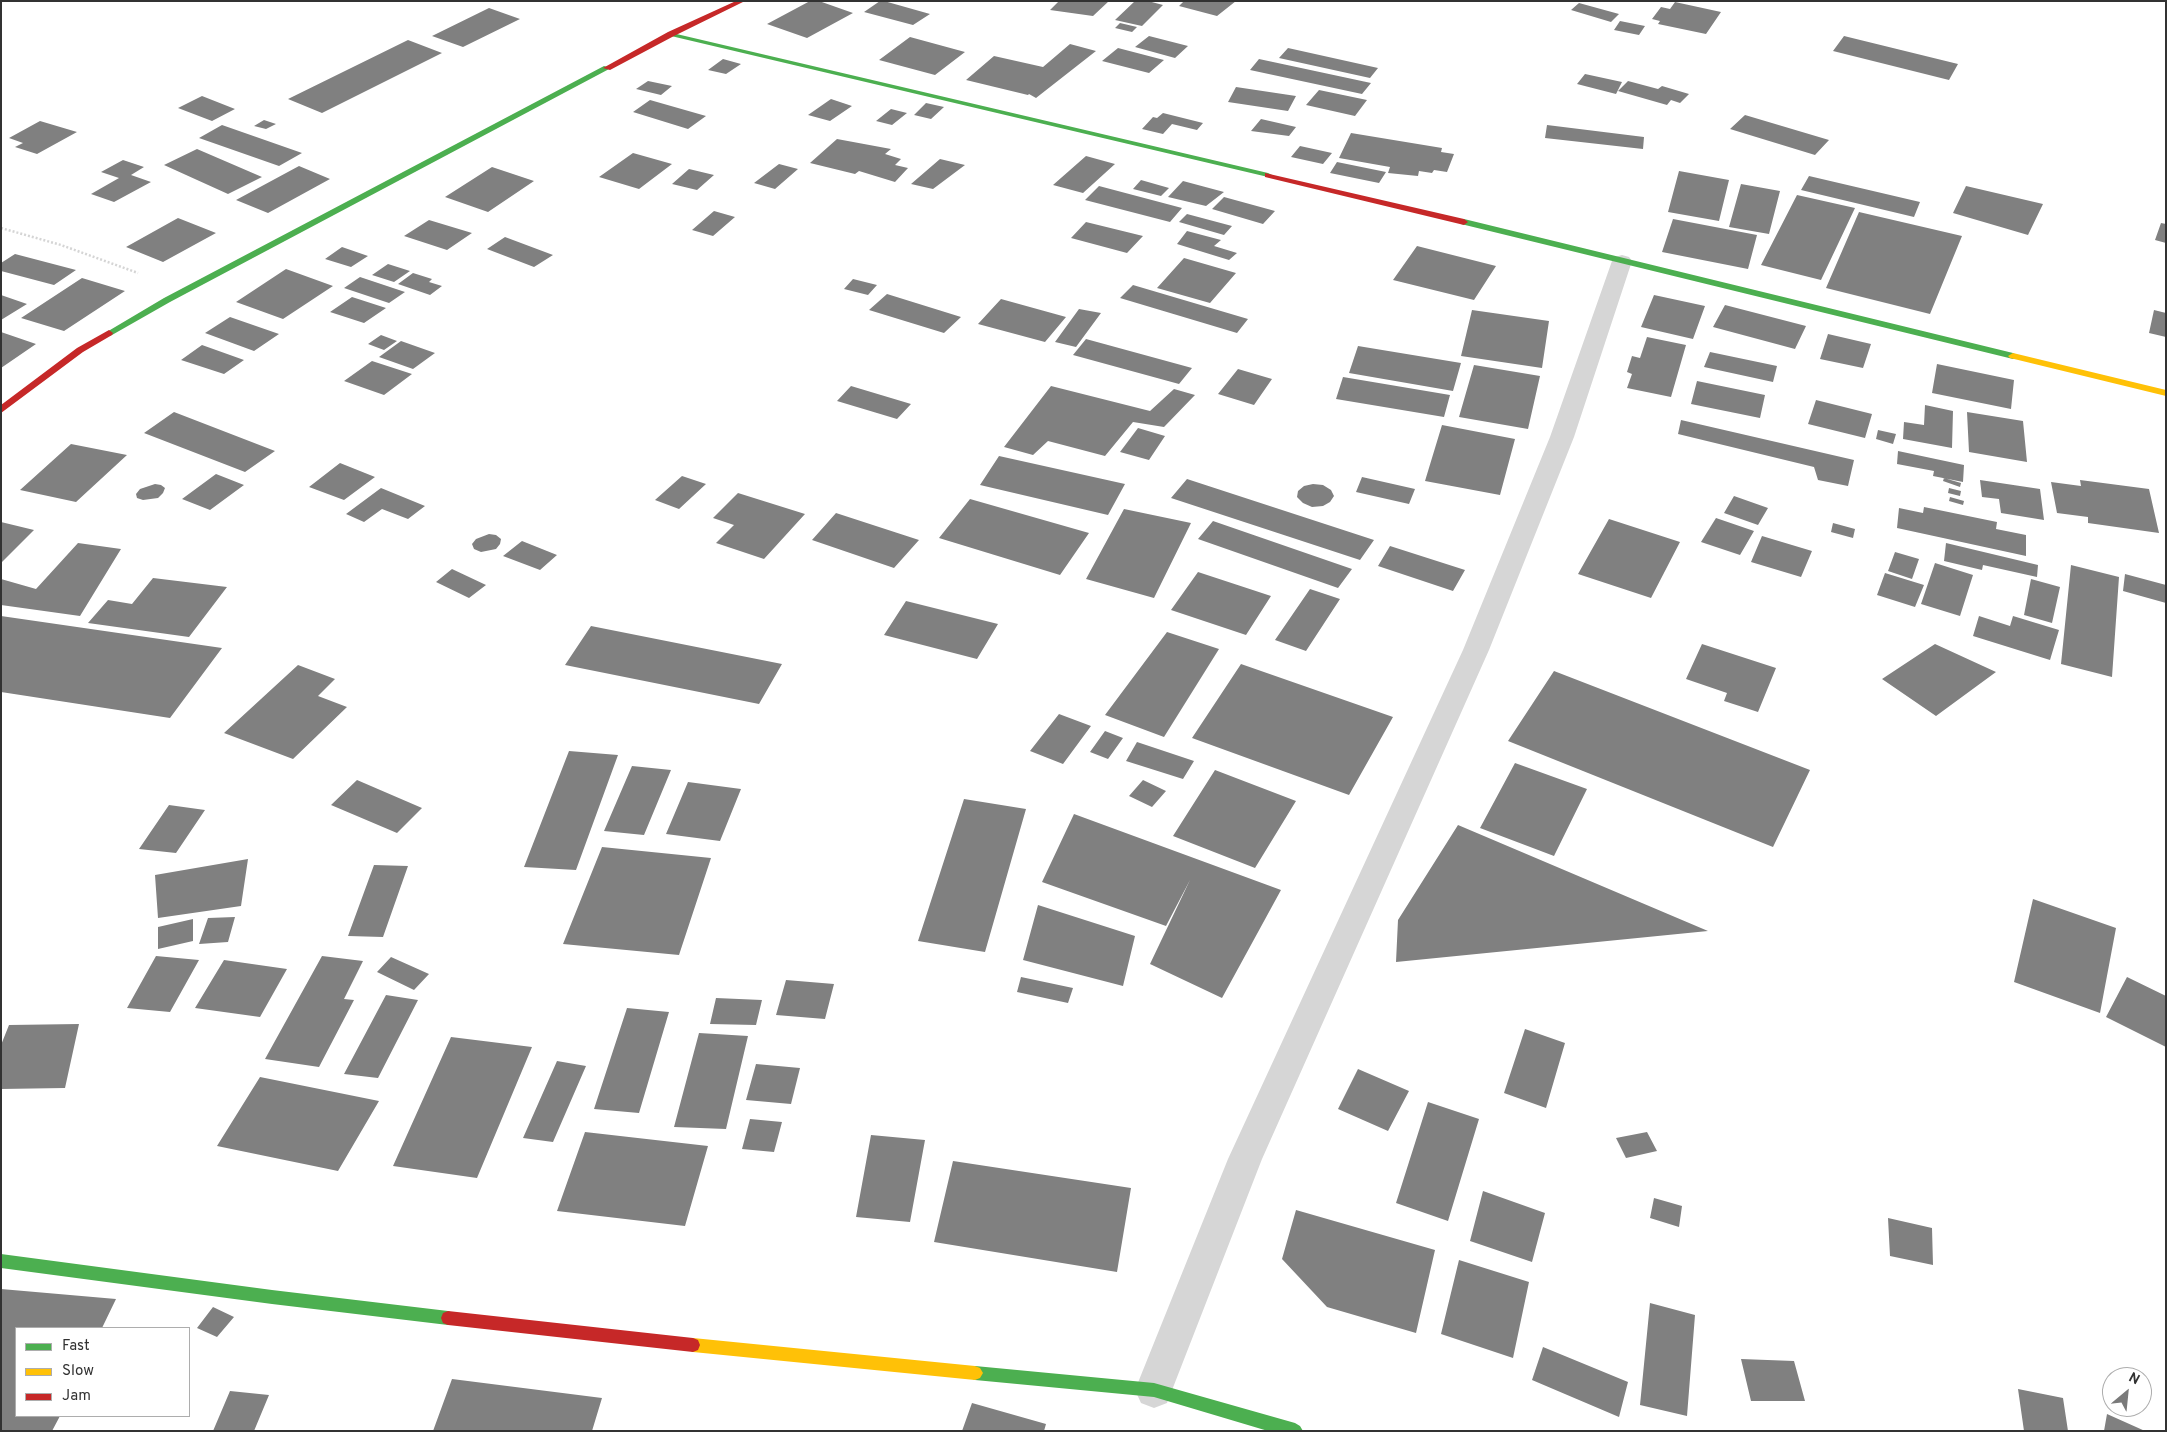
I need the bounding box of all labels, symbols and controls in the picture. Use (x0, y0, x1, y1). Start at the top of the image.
legend (15, 1327, 190, 1417)
text: Fast (62, 1337, 90, 1356)
text: Slow (62, 1362, 94, 1381)
north arrow (2102, 1367, 2152, 1417)
text: N (2125, 1369, 2142, 1389)
text: Jam (62, 1387, 91, 1406)

